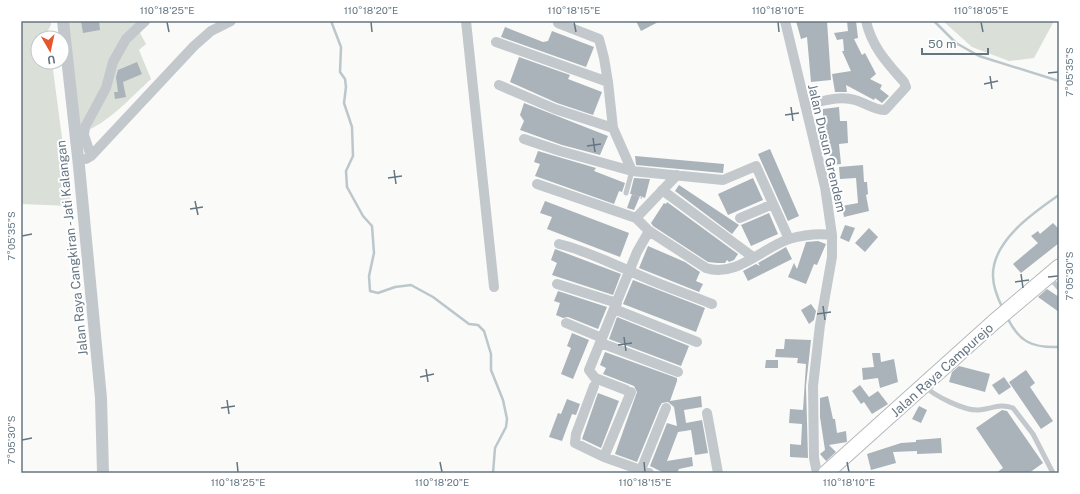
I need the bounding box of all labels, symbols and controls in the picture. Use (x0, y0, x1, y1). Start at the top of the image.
text: 110°18'25"E (140, 4, 194, 16)
text: 110°18'20"E (344, 4, 398, 16)
text: 110°18'15"E (548, 4, 600, 16)
text: 110°18'10"E (752, 4, 804, 16)
text: 110°18'05"E (954, 4, 1008, 16)
north arrow (30, 30, 70, 70)
scale bar (922, 30, 988, 56)
text: 50 m (928, 37, 956, 51)
text: 7°05'35"S (1063, 47, 1075, 97)
text: U (47, 53, 56, 66)
street label: Jalan Dusun Grendem (805, 82, 849, 214)
street label: Jalan Raya Cangkiran - Jati Kalangan (53, 139, 91, 357)
text: 7°05'35"S (5, 211, 17, 261)
text: 7°05'30"S (1063, 251, 1075, 300)
street label: Jalan Raya Campurejo (888, 320, 996, 420)
text: 7°05'30"S (5, 415, 17, 464)
text: 110°18'25"E (211, 476, 265, 488)
text: 110°18'20"E (415, 476, 469, 488)
text: 110°18'15"E (619, 476, 671, 488)
text: 110°18'10"E (823, 476, 875, 488)

